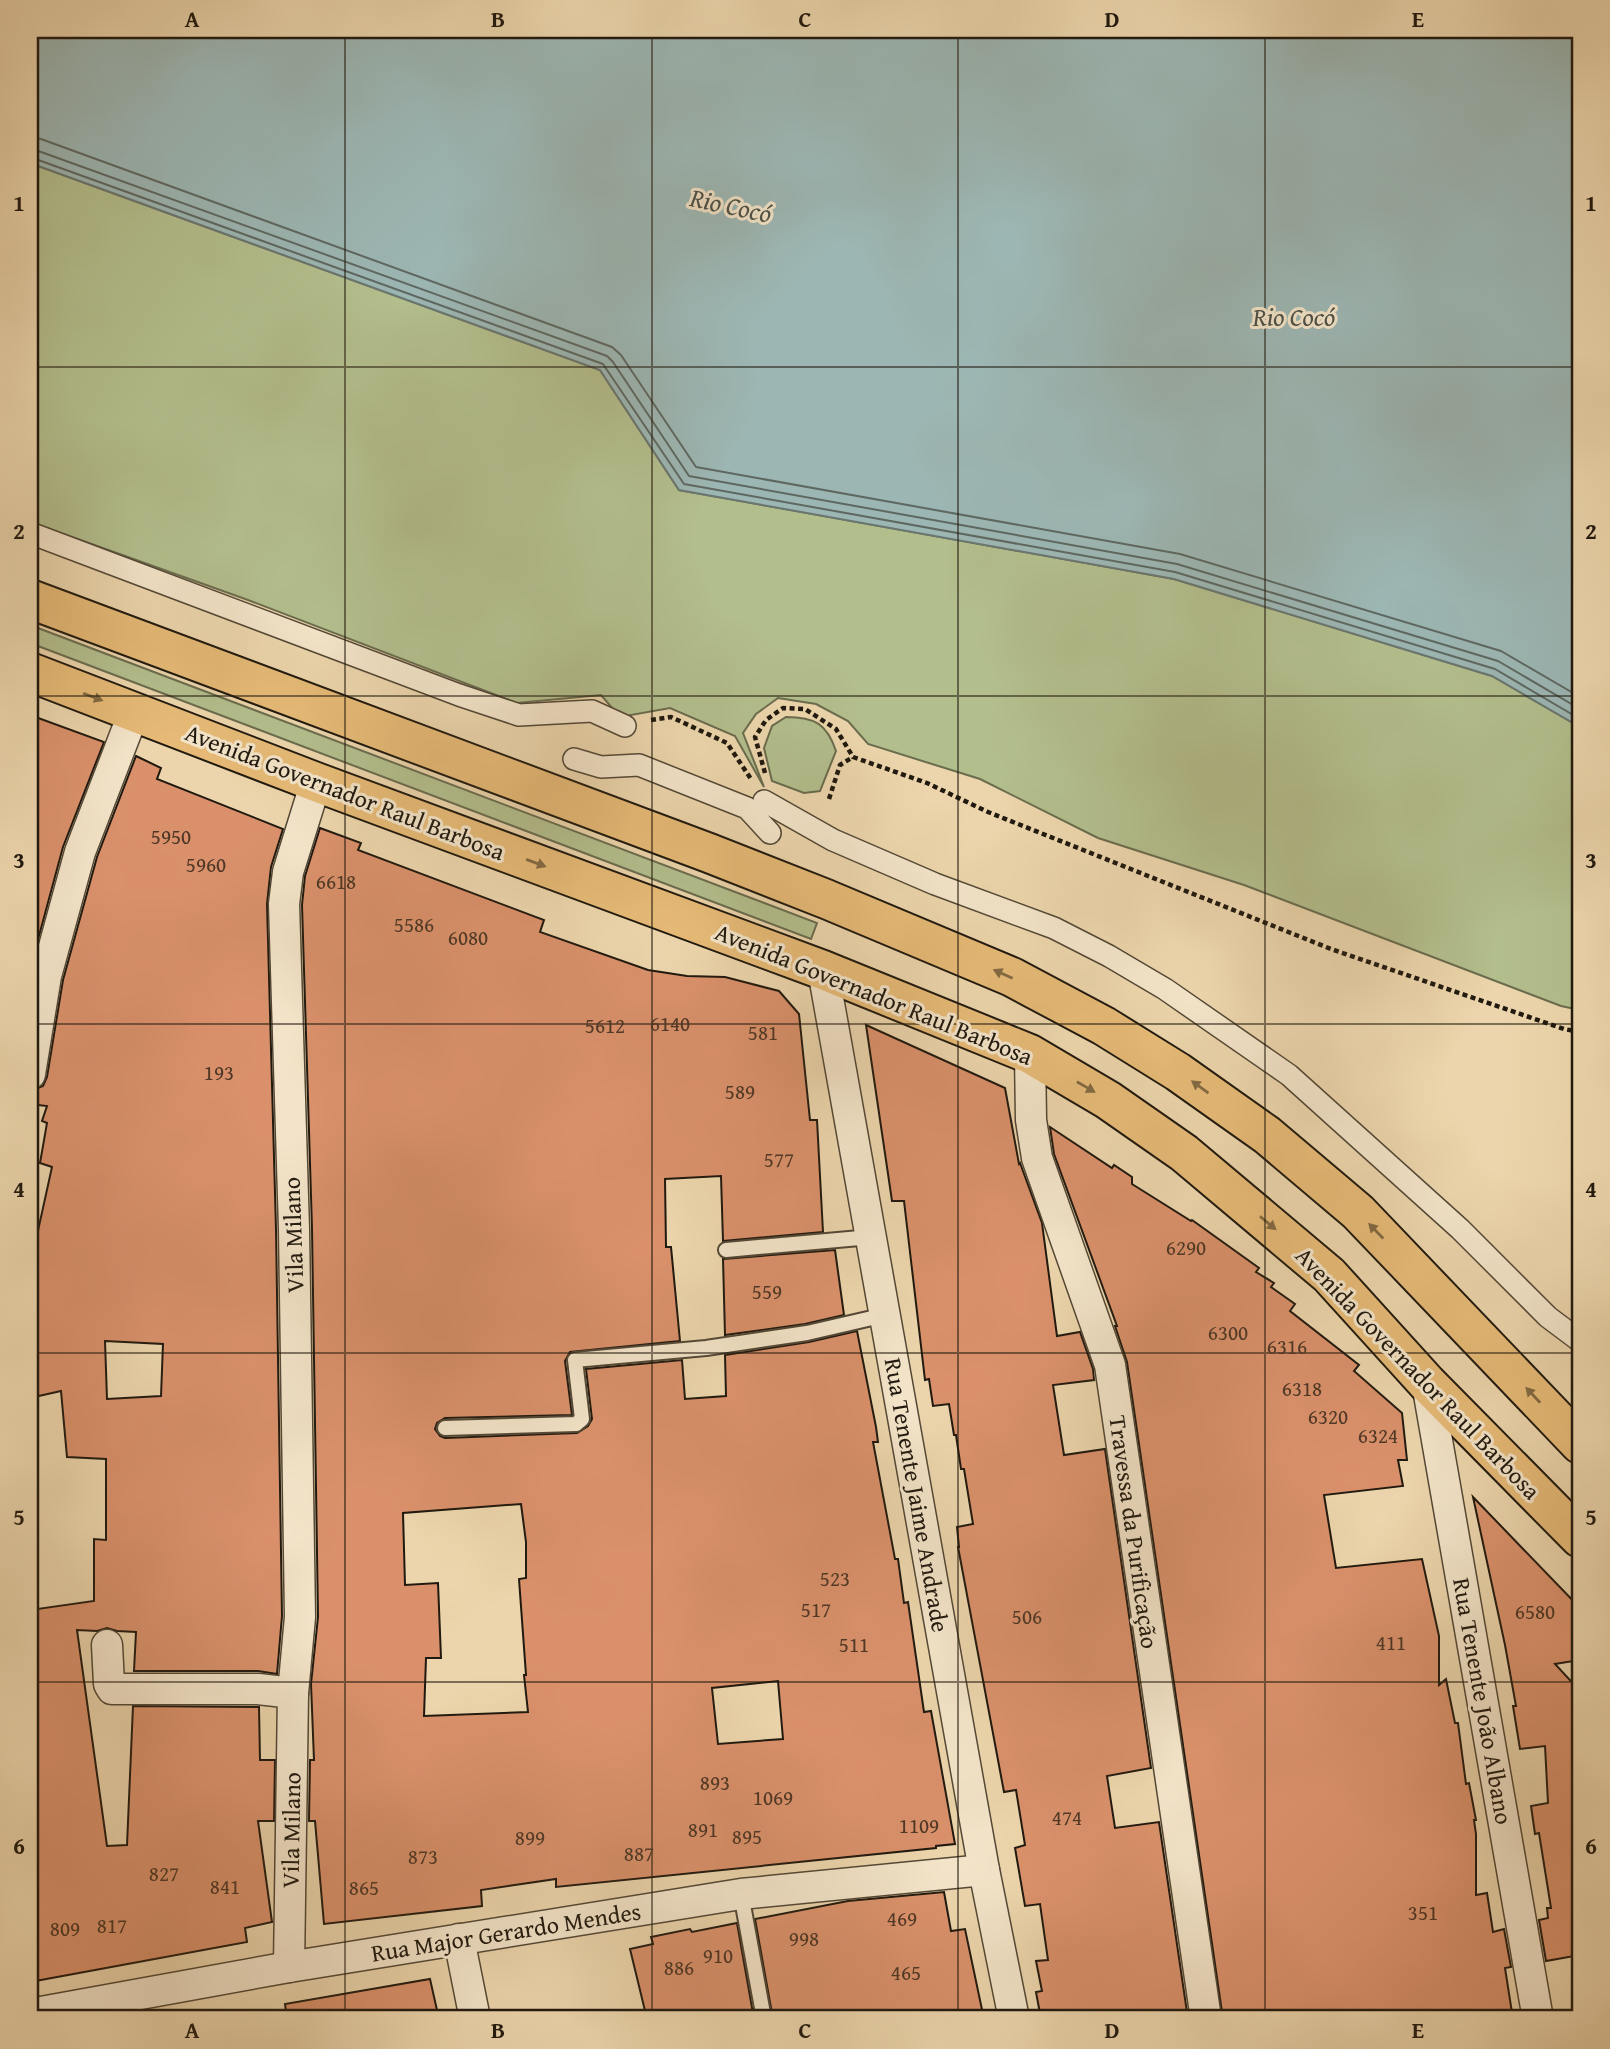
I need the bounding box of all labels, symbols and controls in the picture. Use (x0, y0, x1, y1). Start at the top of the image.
text: A (185, 2, 200, 35)
text: B (491, 2, 505, 35)
text: C (798, 2, 812, 35)
text: D (1105, 2, 1120, 35)
text: E (1412, 2, 1424, 35)
water label: Rio Cocó (686, 177, 776, 233)
text: 1 (13, 186, 25, 219)
text: 1 (1585, 186, 1597, 219)
water label: Rio Cocó (1252, 297, 1336, 336)
text: 2 (13, 514, 25, 547)
text: 2 (1585, 514, 1597, 547)
one-way arrow (83, 691, 104, 702)
street label: Avenida Governador Raul Barbosa (180, 715, 510, 869)
house number: 5950 (151, 821, 191, 852)
text: 3 (13, 843, 25, 876)
text: 3 (1585, 843, 1597, 876)
house number: 5960 (186, 849, 226, 880)
one-way arrow (525, 858, 546, 869)
house number: 6618 (316, 866, 356, 897)
house number: 5586 (394, 909, 434, 940)
street label: Avenida Governador Raul Barbosa (710, 914, 1039, 1074)
house number: 6080 (448, 922, 488, 953)
one-way arrow (993, 968, 1013, 980)
house number: 6140 (650, 1008, 690, 1039)
house number: 5612 (585, 1010, 625, 1041)
house number: 581 (748, 1017, 778, 1048)
house number: 193 (204, 1057, 234, 1088)
house number: 589 (725, 1076, 755, 1107)
one-way arrow (1191, 1080, 1209, 1094)
one-way arrow (1076, 1081, 1096, 1093)
house number: 577 (764, 1144, 794, 1175)
text: 4 (13, 1172, 25, 1205)
text: 4 (1585, 1172, 1597, 1205)
street label: Vila Milano (273, 1176, 313, 1294)
one-way arrow (1259, 1215, 1276, 1230)
one-way arrow (1368, 1223, 1385, 1239)
house number: 6290 (1166, 1232, 1206, 1263)
street label: Avenida Governador Raul Barbosa (1287, 1239, 1549, 1508)
house number: 559 (752, 1276, 782, 1307)
house number: 6300 (1208, 1317, 1248, 1348)
house number: 6316 (1267, 1331, 1307, 1362)
street label: Rua Tenente Jaime Andrade (876, 1355, 958, 1635)
house number: 6318 (1282, 1373, 1322, 1404)
one-way arrow (1526, 1387, 1542, 1404)
house number: 6320 (1308, 1401, 1348, 1432)
street label: Travessa da Purificação (1100, 1413, 1168, 1651)
house number: 6324 (1358, 1420, 1398, 1451)
text: 5 (13, 1500, 25, 1533)
text: 5 (1585, 1500, 1597, 1533)
house number: 523 (820, 1563, 850, 1594)
street label: Rua Tenente João Albano (1444, 1575, 1522, 1827)
house number: 517 (801, 1594, 831, 1625)
house number: 6580 (1515, 1596, 1555, 1627)
house number: 506 (1012, 1601, 1042, 1632)
house number: 411 (1376, 1627, 1406, 1658)
house number: 511 (839, 1629, 869, 1660)
house number: 893 (700, 1767, 730, 1798)
street label: Vila Milano (272, 1772, 310, 1888)
house number: 1069 (753, 1782, 793, 1813)
house number: 474 (1052, 1802, 1082, 1833)
house number: 1109 (899, 1810, 939, 1841)
house number: 891 (688, 1814, 718, 1845)
house number: 895 (732, 1821, 762, 1852)
house number: 899 (515, 1822, 545, 1853)
text: 6 (13, 1829, 25, 1862)
text: 6 (1585, 1829, 1597, 1862)
house number: 887 (624, 1838, 654, 1869)
house number: 873 (408, 1841, 438, 1872)
house number: 827 (149, 1858, 179, 1889)
house number: 841 (210, 1871, 240, 1902)
house number: 865 (349, 1872, 379, 1903)
street label: Rua Major Gerardo Mendes (369, 1893, 643, 1971)
house number: 351 (1408, 1897, 1438, 1928)
house number: 469 (887, 1903, 917, 1934)
house number: 817 (97, 1910, 127, 1941)
house number: 809 (50, 1913, 80, 1944)
house number: 998 (789, 1923, 819, 1954)
house number: 910 (703, 1940, 733, 1971)
house number: 886 (664, 1952, 694, 1983)
house number: 465 (891, 1957, 921, 1988)
text: A (185, 2013, 200, 2046)
text: B (491, 2013, 505, 2046)
text: C (798, 2013, 812, 2046)
text: D (1105, 2013, 1120, 2046)
text: E (1412, 2013, 1424, 2046)

